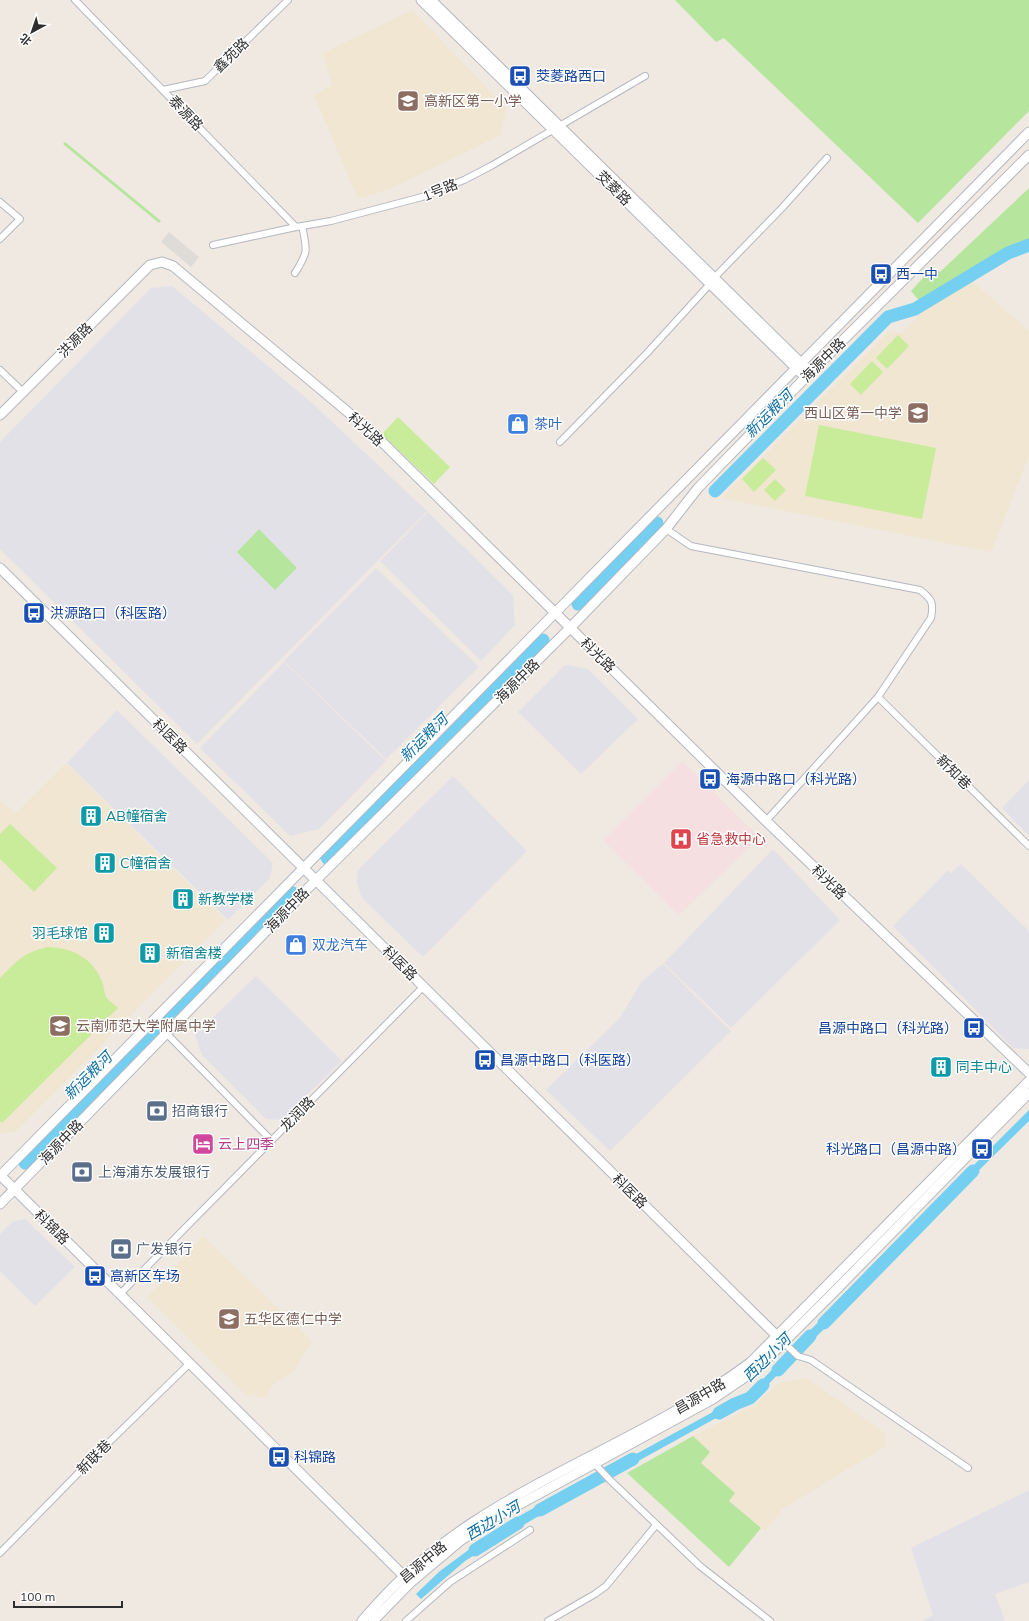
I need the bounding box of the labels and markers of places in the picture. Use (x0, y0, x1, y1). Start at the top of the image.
bus stop icon: 茭菱路西口 (507, 63, 533, 89)
place label: 茭菱路西口 (536, 67, 606, 85)
school or university icon: 高新区第一小学 (395, 88, 421, 114)
place label: 高新区第一小学 (424, 92, 522, 110)
bus stop icon: 西一中 (868, 261, 894, 287)
place label: 西一中 (896, 265, 938, 283)
school or university icon: 西山区第一中学 (905, 400, 931, 426)
place label: 西山区第一中学 (804, 404, 902, 422)
shop icon: 茶叶 (505, 411, 531, 437)
place label: 茶叶 (534, 415, 562, 433)
bus stop icon: 洪源路口（科医路） (21, 600, 47, 626)
place label: 洪源路口（科医路） (50, 604, 176, 622)
bus stop icon: 海源中路口（科光路） (697, 766, 723, 792)
place label: 海源中路口（科光路） (726, 770, 866, 788)
building icon: AB幢宿舍 (78, 803, 104, 829)
place label: AB幢宿舍 (106, 807, 168, 825)
hospital icon: 省急救中心 (668, 826, 694, 852)
place label: 省急救中心 (696, 830, 766, 848)
building icon: C幢宿舍 (92, 850, 118, 876)
place label: C幢宿舍 (120, 854, 172, 872)
building icon: 新教学楼 (170, 886, 196, 912)
place label: 新教学楼 (198, 890, 254, 908)
building icon: 羽毛球馆 (91, 920, 117, 946)
place label: 羽毛球馆 (32, 924, 88, 942)
shop icon: 双龙汽车 (283, 932, 309, 958)
place label: 双龙汽车 (312, 936, 368, 954)
building icon: 新宿舍楼 (137, 940, 163, 966)
place label: 新宿舍楼 (166, 944, 222, 962)
school or university icon: 云南师范大学附属中学 (47, 1013, 73, 1039)
bus stop icon: 昌源中路口（科光路） (961, 1015, 987, 1041)
place label: 云南师范大学附属中学 (76, 1017, 216, 1035)
place label: 昌源中路口（科光路） (818, 1019, 958, 1037)
bus stop icon: 昌源中路口（科医路） (472, 1047, 498, 1073)
place label: 昌源中路口（科医路） (500, 1051, 640, 1069)
building icon: 同丰中心 (928, 1054, 954, 1080)
place label: 同丰中心 (956, 1058, 1012, 1076)
bank icon: 招商银行 (144, 1098, 170, 1124)
place label: 招商银行 (172, 1102, 228, 1120)
hotel icon: 云上四季 (190, 1131, 216, 1157)
place label: 云上四季 (218, 1135, 274, 1153)
bus stop icon: 科光路口（昌源中路） (969, 1136, 995, 1162)
place label: 科光路口（昌源中路） (826, 1140, 966, 1158)
bank icon: 上海浦东发展银行 (69, 1159, 95, 1185)
place label: 上海浦东发展银行 (98, 1163, 210, 1181)
bank icon: 广发银行 (108, 1236, 134, 1262)
place label: 广发银行 (136, 1240, 192, 1258)
bus stop icon: 高新区车场 (82, 1263, 108, 1289)
place label: 高新区车场 (110, 1267, 180, 1285)
school or university icon: 五华区德仁中学 (216, 1306, 242, 1332)
place label: 五华区德仁中学 (244, 1310, 342, 1328)
bus stop icon: 科锦路 (266, 1444, 292, 1470)
place label: 科锦路 (294, 1448, 336, 1466)

